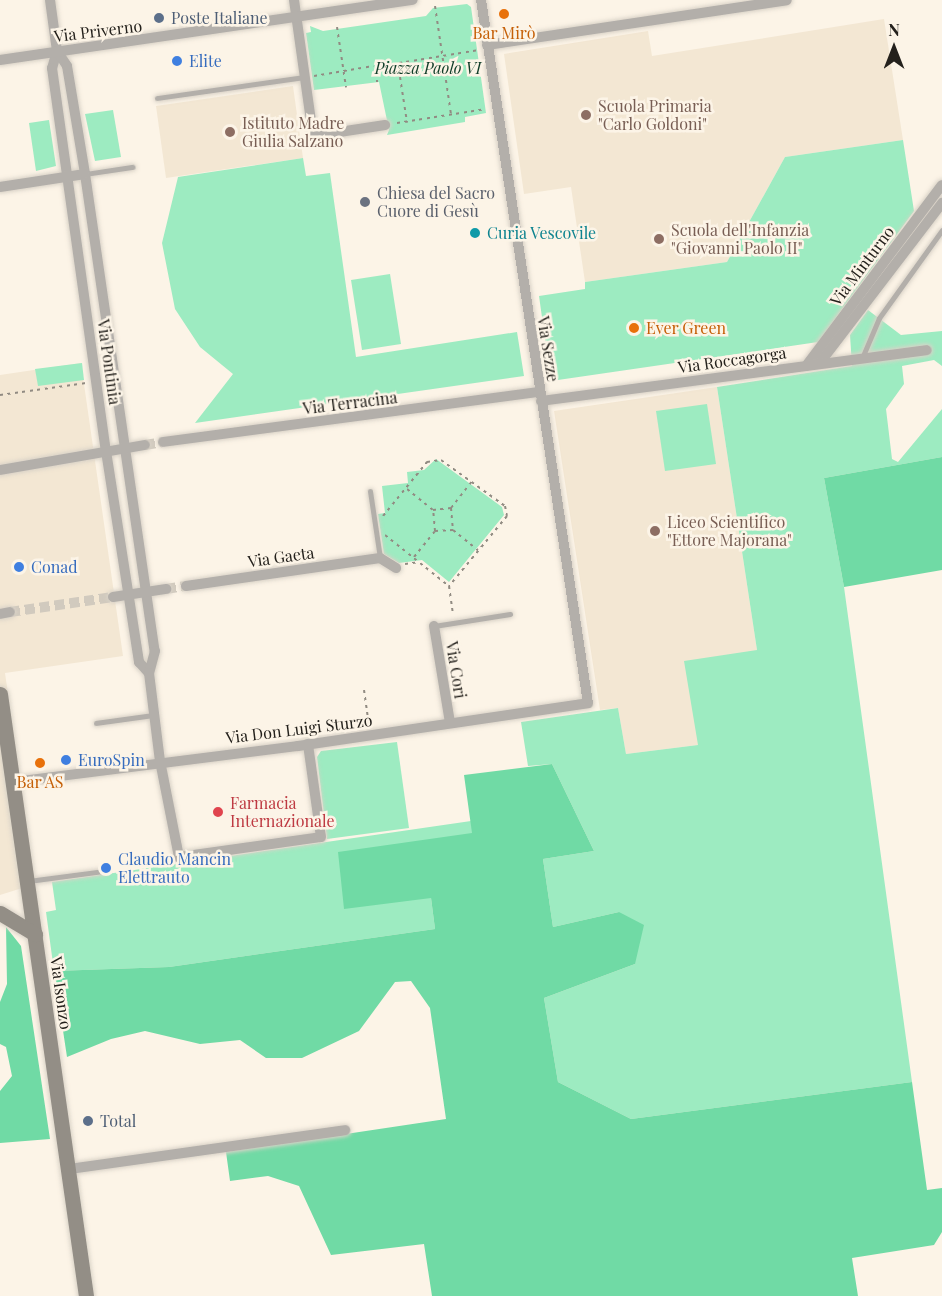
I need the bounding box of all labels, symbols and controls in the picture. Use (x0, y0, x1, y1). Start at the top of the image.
marker: Bar Mirò (497, 7, 511, 21)
place label: Poste Italiane (171, 8, 268, 28)
marker: Poste Italiane (152, 11, 166, 25)
street label: Via Priverno (53, 16, 143, 46)
north arrow (864, 18, 924, 78)
text: N (888, 19, 900, 40)
place label: Bar Mirò (472, 23, 536, 43)
place label: Elite (189, 51, 222, 71)
marker: Elite (170, 54, 184, 68)
park label: Piazza Paolo VI (375, 58, 481, 78)
place label: Scuola Primaria "Carlo Goldoni" (598, 96, 712, 134)
marker: Scuola Primaria "Carlo Goldoni" (579, 108, 593, 122)
place label: Istituto Madre Giulia Salzano (242, 113, 344, 151)
marker: Istituto Madre Giulia Salzano (223, 125, 237, 139)
place label: Chiesa del Sacro Cuore di Gesù (377, 183, 495, 221)
marker: Chiesa del Sacro Cuore di Gesù (358, 195, 372, 209)
place label: Scuola dell'Infanzia "Giovanni Paolo II" (671, 220, 809, 258)
street label: Via Minturno (826, 222, 898, 310)
place label: Curia Vescovile (487, 223, 597, 243)
marker: Curia Vescovile (468, 226, 482, 240)
marker: Scuola dell'Infanzia "Giovanni Paolo II" (652, 232, 666, 246)
street label: Via Sezze (533, 315, 563, 383)
street label: Via Pontinia (93, 318, 125, 406)
place label: Ever Green (646, 318, 726, 338)
marker: Ever Green (627, 321, 641, 335)
street label: Via Roccagorga (677, 343, 787, 377)
street label: Via Terracina (301, 388, 399, 418)
place label: Liceo Scientifico "Ettore Majorana" (667, 512, 792, 550)
marker: Liceo Scientifico "Ettore Majorana" (648, 524, 662, 538)
street label: Via Gaeta (246, 543, 316, 571)
place label: Conad (31, 557, 78, 577)
marker: Conad (12, 560, 26, 574)
street label: Via Cori (442, 640, 470, 700)
street label: Via Don Luigi Sturzo (225, 710, 373, 748)
place label: EuroSpin (78, 750, 145, 770)
marker: EuroSpin (59, 753, 73, 767)
marker: Bar AS (33, 756, 47, 770)
place label: Bar AS (16, 772, 64, 792)
place label: Farmacia Internazionale (230, 793, 334, 831)
marker: Farmacia Internazionale (211, 805, 225, 819)
place label: Claudio Mancin Elettrauto (118, 849, 231, 887)
marker: Claudio Mancin Elettrauto (99, 861, 113, 875)
street label: Via Isonzo (46, 955, 76, 1031)
place label: Total (100, 1111, 136, 1131)
marker: Total (81, 1114, 95, 1128)

